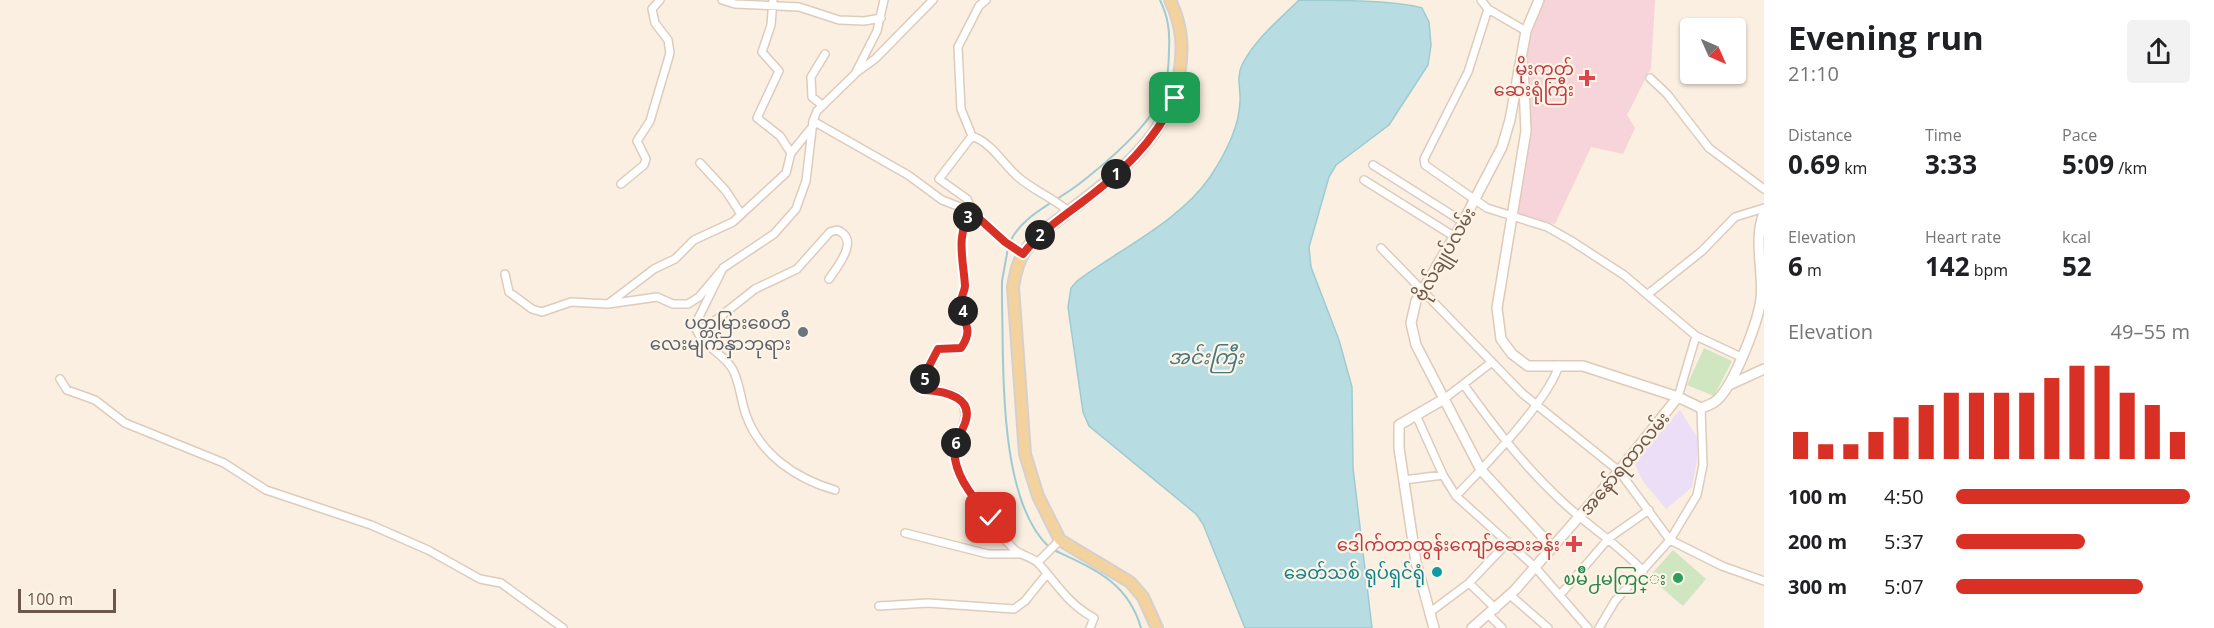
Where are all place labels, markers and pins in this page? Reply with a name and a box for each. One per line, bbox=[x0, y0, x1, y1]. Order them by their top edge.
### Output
place label: မိုးကုတ်‌ ‌ဆေးရုံကြီး bbox=[1494, 55, 1574, 105]
marker: မိုးကုတ်‌ ‌ဆေးရုံကြီး bbox=[1578, 69, 1596, 87]
pin bbox=[1149, 72, 1200, 123]
pin: 1 bbox=[1101, 159, 1131, 189]
pin: 3 bbox=[953, 202, 983, 232]
pin: 2 bbox=[1025, 220, 1055, 250]
pin: 4 bbox=[948, 296, 978, 326]
place label: ပတ္တမြား‌စေတီ‌ လေးမျက်နှာဘုရား bbox=[650, 309, 791, 359]
marker: ပတ္တမြား‌စေတီ‌ လေးမျက်နှာဘုရား bbox=[796, 325, 810, 339]
pin: 5 bbox=[910, 364, 940, 394]
pin: 6 bbox=[941, 428, 971, 458]
pin bbox=[965, 492, 1016, 543]
place label: ဒေါက်တာထွန်းကျော်ဆေးခန်း bbox=[1337, 532, 1560, 560]
marker: ဒေါက်တာထွန်းကျော်ဆေးခန်း bbox=[1565, 535, 1583, 553]
place label: ခေတ်သစ် ရုပ်‌ရှင်ရုံ bbox=[1284, 560, 1425, 588]
marker: ခေတ်သစ် ရုပ်‌ရှင်ရုံ bbox=[1430, 565, 1444, 579]
place label: ၿမိဳ႕မကြင္း bbox=[1564, 565, 1666, 594]
marker: ၿမိဳ႕မကြင္း bbox=[1671, 571, 1685, 585]

